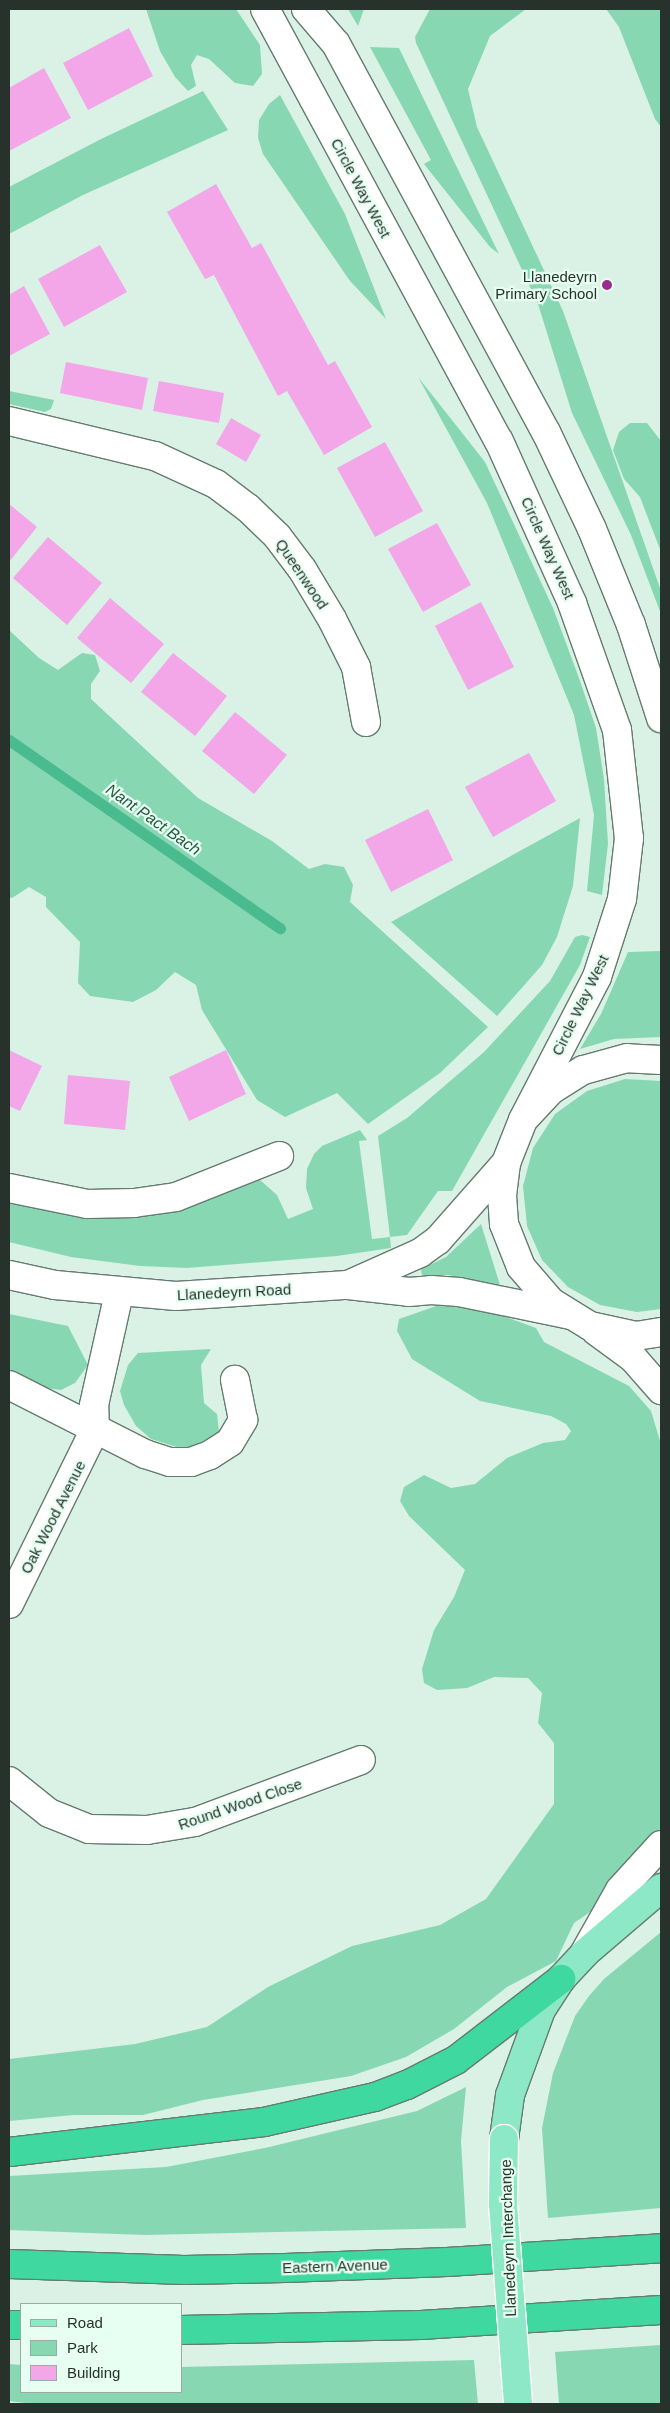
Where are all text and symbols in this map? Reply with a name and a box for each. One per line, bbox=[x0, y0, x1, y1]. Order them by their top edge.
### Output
street label: Circle Way West bbox=[327, 135, 395, 241]
place label: Llanedeyrn Primary School bbox=[495, 267, 597, 302]
marker: Llanedeyrn Primary School bbox=[601, 279, 613, 291]
street label: Circle Way West bbox=[517, 494, 579, 602]
street label: Queenwood bbox=[272, 535, 332, 613]
water label: Nant Pact Bach bbox=[102, 780, 204, 860]
street label: Circle Way West bbox=[548, 952, 612, 1058]
street label: Llanedeyrn Road bbox=[176, 1280, 292, 1304]
street label: Oak Wood Avenue bbox=[17, 1457, 89, 1577]
street label: Round Wood Close bbox=[176, 1774, 304, 1834]
street label: Llanedeyrn Interchange bbox=[496, 2159, 520, 2317]
street label: Eastern Avenue bbox=[281, 2255, 389, 2277]
legend bbox=[20, 2303, 182, 2393]
text: Road bbox=[67, 2314, 103, 2331]
text: Park bbox=[67, 2339, 98, 2356]
text: Building bbox=[67, 2364, 120, 2381]

